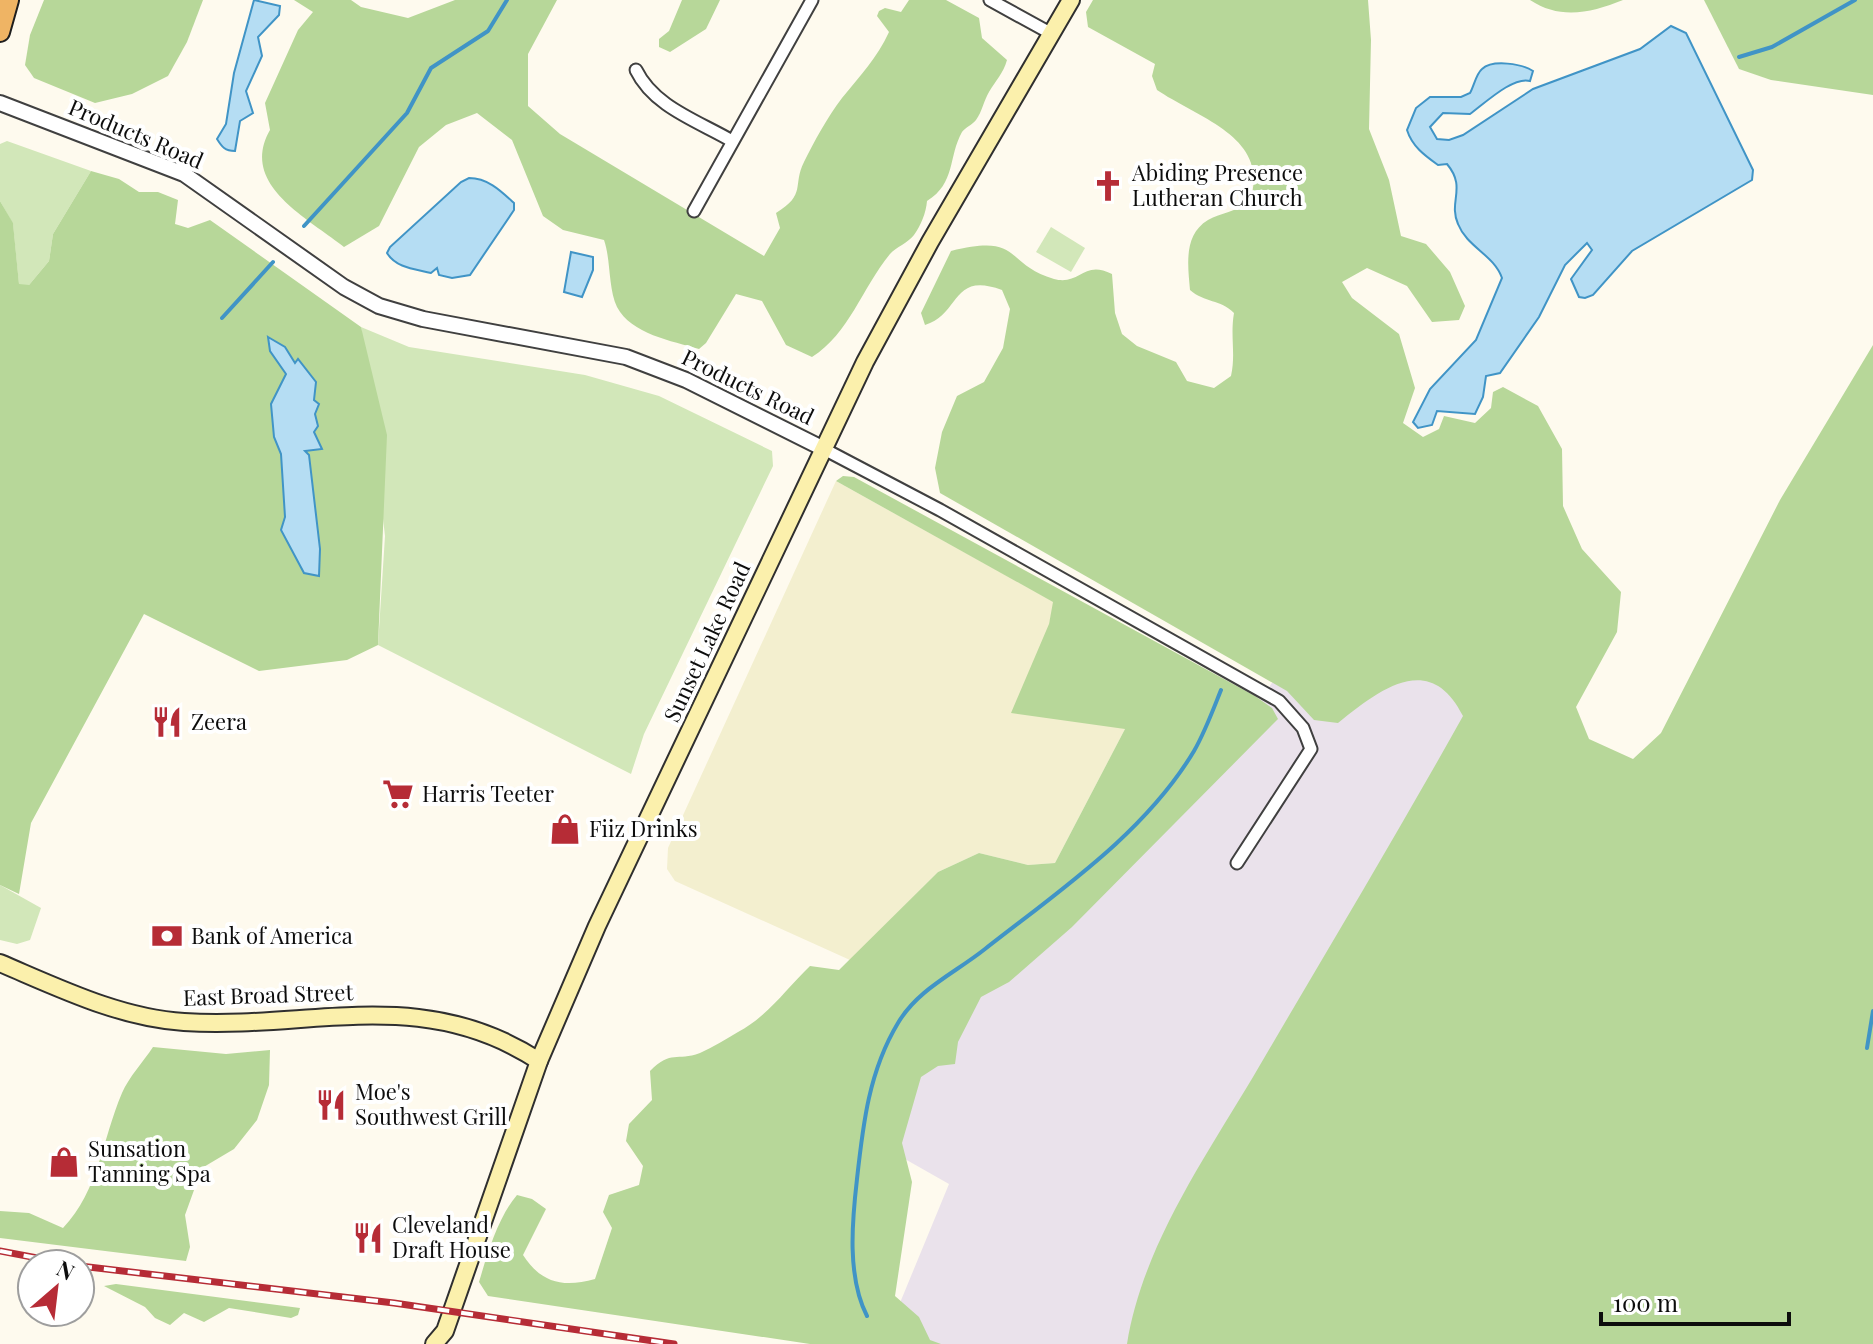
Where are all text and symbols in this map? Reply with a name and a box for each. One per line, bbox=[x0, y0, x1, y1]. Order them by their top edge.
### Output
street label: Products Road bbox=[64, 91, 209, 175]
place label: Abiding Presence Lutheran Church bbox=[1131, 157, 1303, 212]
church icon: Abiding Presence Lutheran Church bbox=[1091, 169, 1125, 203]
street label: Products Road bbox=[677, 341, 820, 431]
street label: Sunset Lake Road bbox=[656, 556, 756, 727]
restaurant icon: Zeera bbox=[150, 705, 184, 739]
place label: Zeera bbox=[191, 706, 247, 736]
supermarket icon: Harris Teeter bbox=[381, 777, 415, 811]
place label: Harris Teeter bbox=[422, 778, 554, 808]
shop icon: Fiiz Drinks bbox=[548, 812, 582, 846]
place label: Fiiz Drinks bbox=[589, 813, 698, 843]
bank icon: Bank of America bbox=[150, 919, 184, 953]
place label: Bank of America bbox=[191, 920, 353, 950]
street label: East Broad Street bbox=[182, 976, 355, 1012]
place label: Moe's Southwest Grill bbox=[355, 1076, 507, 1131]
restaurant icon: Moe's Southwest Grill bbox=[314, 1088, 348, 1122]
place label: Sunsation Tanning Spa bbox=[88, 1133, 211, 1188]
shop icon: Sunsation Tanning Spa bbox=[47, 1145, 81, 1179]
place label: Cleveland Draft House bbox=[392, 1209, 511, 1264]
restaurant icon: Cleveland Draft House bbox=[351, 1221, 385, 1255]
north arrow bbox=[16, 1248, 96, 1328]
text: N bbox=[52, 1252, 80, 1286]
scale bar bbox=[1601, 1276, 1789, 1326]
text: 100 m bbox=[1613, 1286, 1678, 1318]

